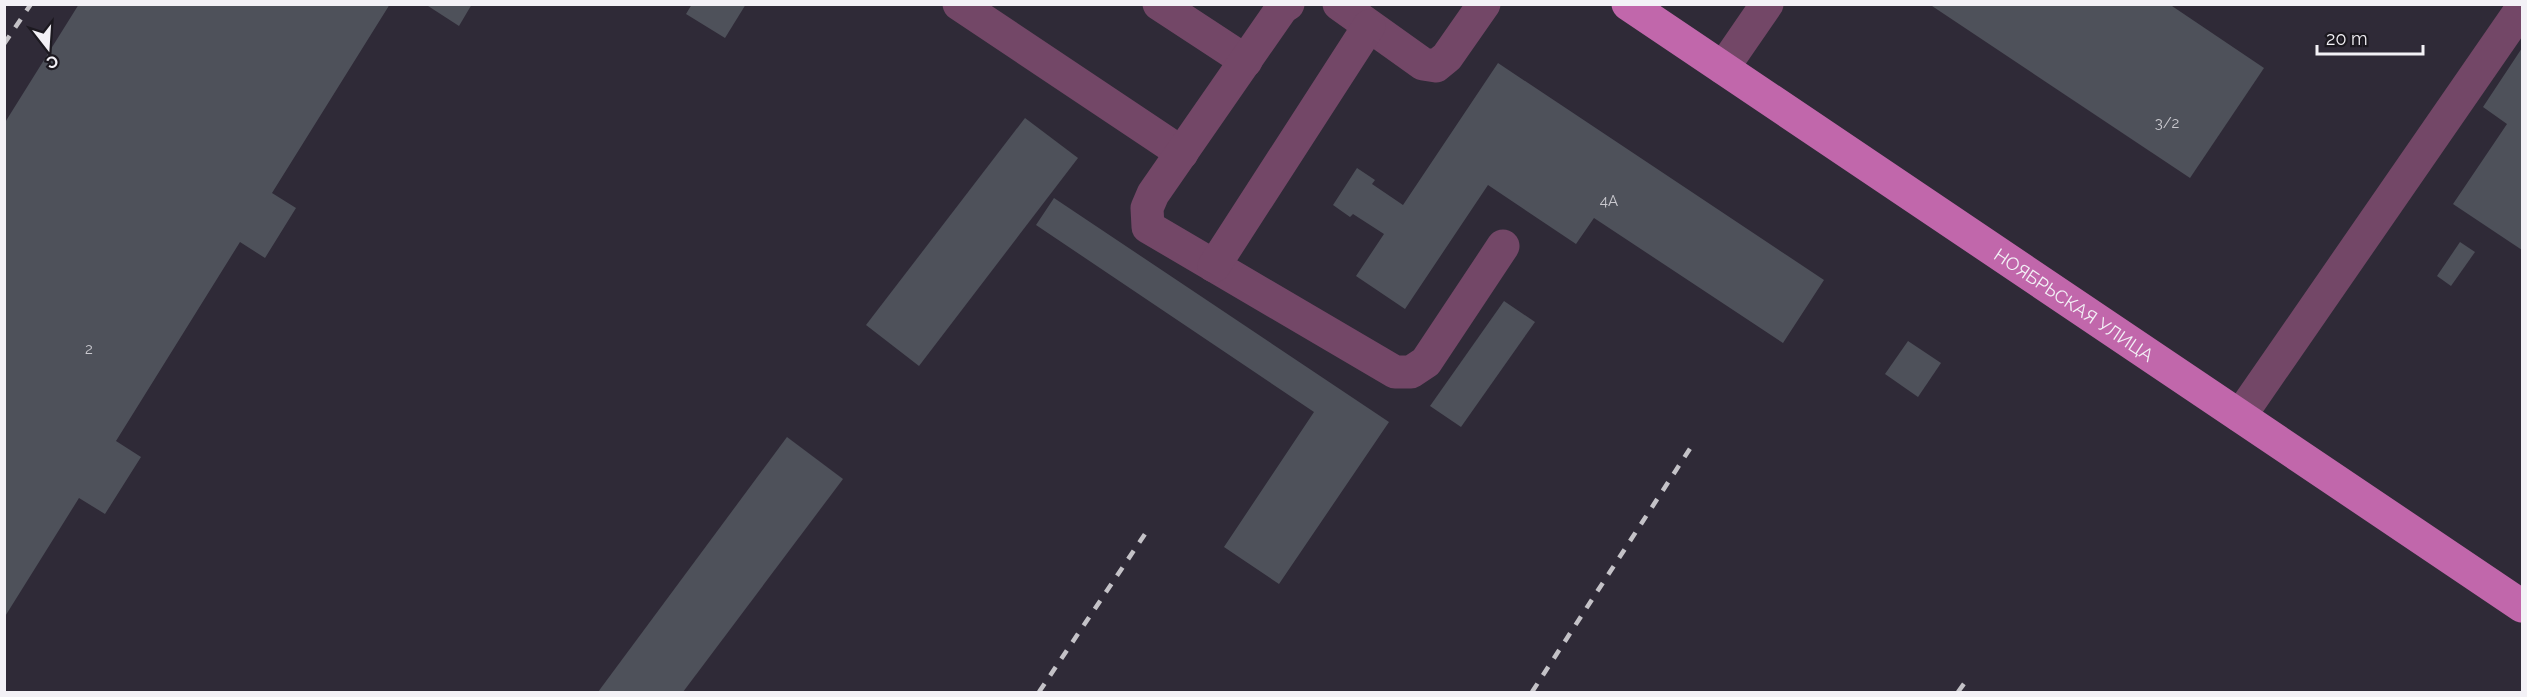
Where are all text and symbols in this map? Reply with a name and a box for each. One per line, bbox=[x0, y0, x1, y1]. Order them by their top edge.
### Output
north arrow bbox=[18, 18, 78, 78]
scale bar bbox=[2317, 18, 2424, 56]
text: 20 m bbox=[2326, 28, 2368, 49]
text: С bbox=[44, 51, 60, 73]
house number: 3/2 bbox=[2155, 114, 2179, 132]
house number: 4А bbox=[1600, 192, 1618, 210]
street label: НОЯБРЬСКАЯ УЛИЦА bbox=[1991, 243, 2158, 366]
house number: 2 bbox=[85, 340, 93, 358]

